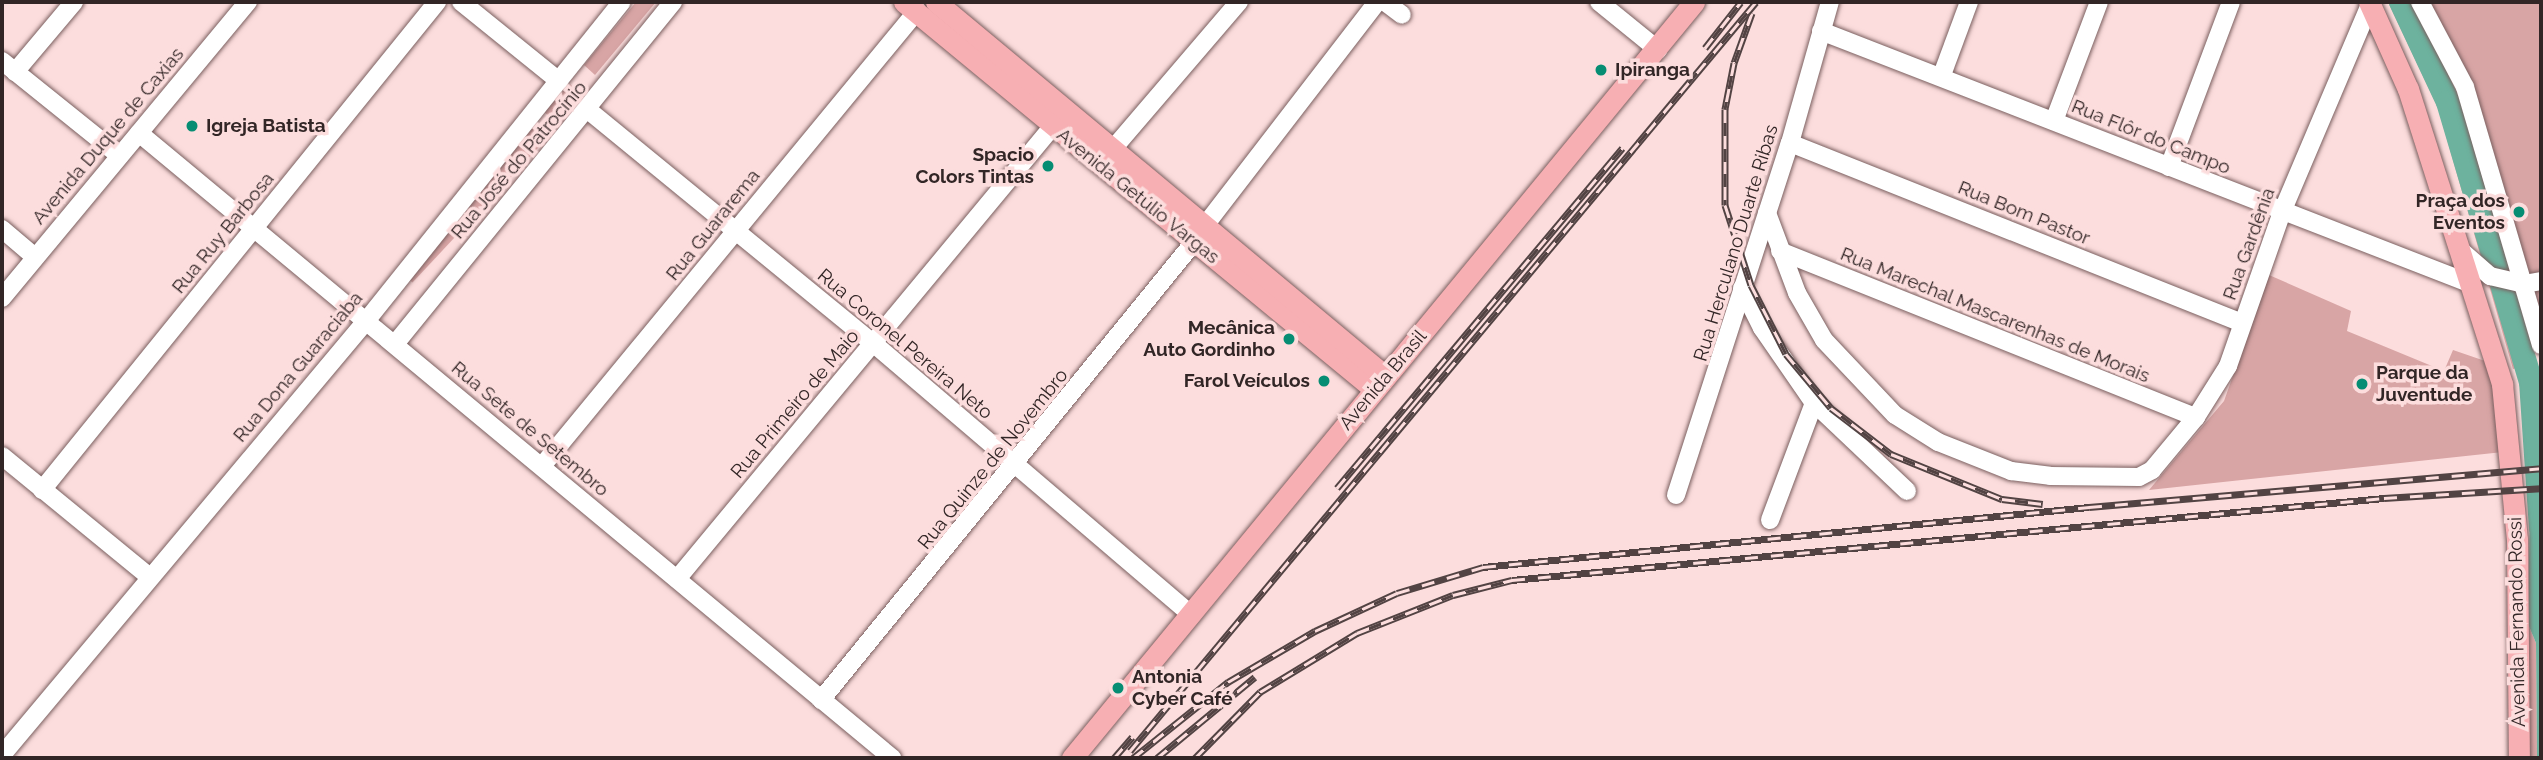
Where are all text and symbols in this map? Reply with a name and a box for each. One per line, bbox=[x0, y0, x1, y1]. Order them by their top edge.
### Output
street label: Avenida Duque de Caxias bbox=[27, 43, 189, 229]
place label: Ipiranga bbox=[1615, 59, 1690, 81]
marker: Ipiranga bbox=[1593, 62, 1609, 78]
street label: Rua José do Patrocínio bbox=[446, 76, 592, 244]
street label: Rua Flôr do Campo bbox=[2068, 95, 2234, 179]
place label: Igreja Batista bbox=[206, 115, 326, 137]
marker: Igreja Batista bbox=[184, 118, 200, 134]
street label: Rua Herculano Duarte Ribas bbox=[1689, 122, 1783, 364]
street label: Avenida Getúlio Vargas bbox=[1052, 123, 1224, 269]
place label: Spacio Colors Tintas bbox=[915, 144, 1034, 188]
marker: Spacio Colors Tintas bbox=[1040, 158, 1056, 174]
street label: Rua Guararema bbox=[661, 165, 765, 285]
street label: Rua Ruy Barbosa bbox=[167, 168, 279, 298]
street label: Rua Bom Pastor bbox=[1955, 176, 2093, 250]
street label: Rua Gardênia bbox=[2218, 185, 2280, 303]
place label: Praça dos Eventos bbox=[2416, 190, 2505, 234]
marker: Praça dos Eventos bbox=[2511, 204, 2527, 220]
street label: Rua Marechal Mascarenhas de Morais bbox=[1837, 242, 2153, 388]
street label: Rua Coronel Pereira Neto bbox=[813, 264, 997, 424]
street label: Rua Dona Guaraciaba bbox=[228, 287, 368, 447]
place label: Mecânica Auto Gordinho bbox=[1143, 317, 1275, 361]
street label: Rua Primeiro de Maio bbox=[726, 325, 864, 483]
street label: Avenida Brasil bbox=[1335, 325, 1431, 435]
marker: Mecânica Auto Gordinho bbox=[1281, 331, 1297, 347]
street label: Rua Sete de Setembro bbox=[447, 357, 613, 501]
place label: Parque da Juventude bbox=[2376, 362, 2472, 406]
street label: Rua Quinze de Novembro bbox=[913, 364, 1073, 554]
place label: Farol Veículos bbox=[1183, 370, 1310, 392]
marker: Farol Veículos bbox=[1316, 373, 1332, 389]
marker: Parque da Juventude bbox=[2354, 376, 2370, 392]
street label: Avenida Fernando Rossi bbox=[2504, 517, 2530, 727]
place label: Antonia Cyber Café bbox=[1132, 666, 1233, 710]
marker: Antonia Cyber Café bbox=[1110, 680, 1126, 696]

